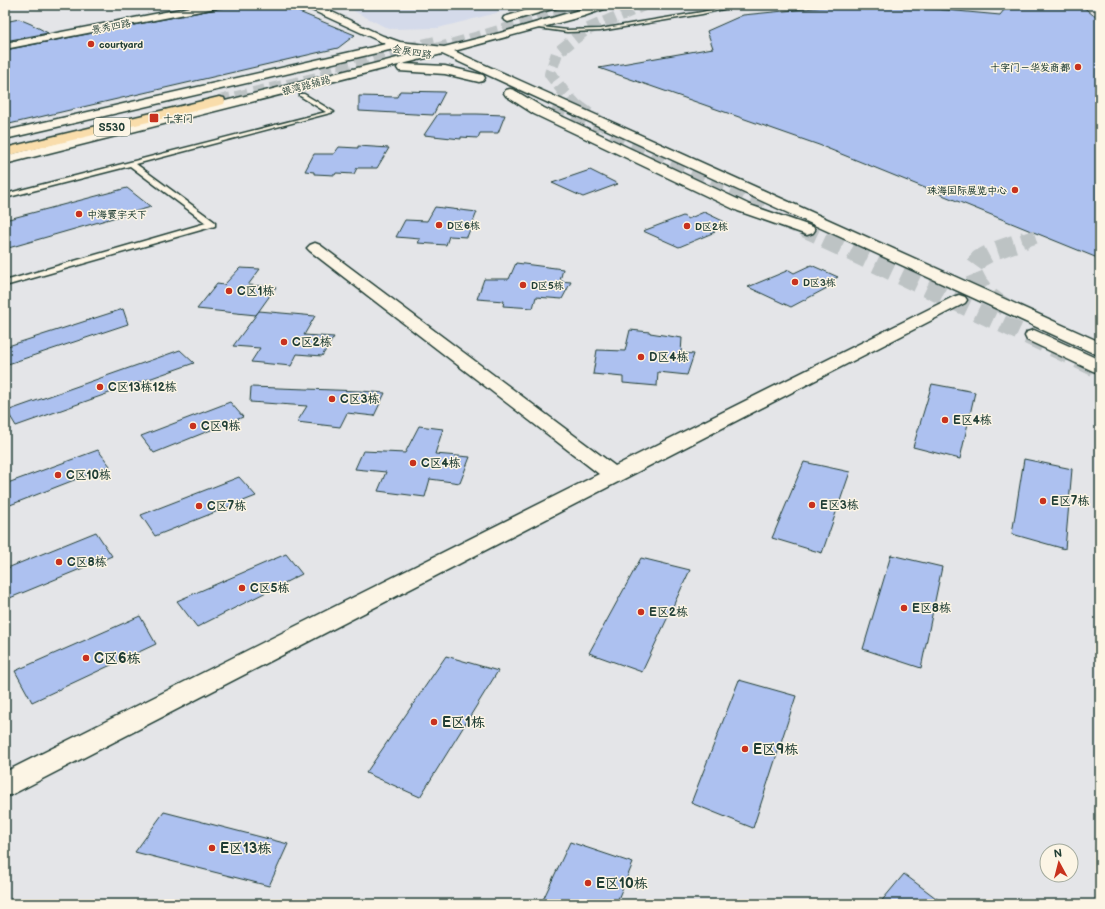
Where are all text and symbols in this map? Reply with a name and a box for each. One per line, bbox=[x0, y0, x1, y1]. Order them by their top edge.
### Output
street label: 景秀四路 bbox=[90, 17, 132, 37]
marker: courtyard bbox=[86, 39, 96, 49]
place label: courtyard bbox=[99, 39, 143, 51]
street label: 会展四路 bbox=[391, 43, 433, 61]
place label: 十字门－华发商都 bbox=[990, 62, 1070, 74]
marker: 十字门－华发商都 bbox=[1073, 62, 1083, 72]
street label: 银湾路辅路 bbox=[281, 74, 332, 98]
marker: 十字门 bbox=[148, 112, 160, 124]
place label: 十字门 bbox=[163, 113, 193, 125]
road number: S530 bbox=[94, 118, 130, 136]
place label: 珠海国际展览中心 bbox=[927, 185, 1007, 197]
marker: 珠海国际展览中心 bbox=[1010, 185, 1020, 195]
marker: 中海寰宇天下 bbox=[74, 209, 84, 219]
place label: 中海寰宇天下 bbox=[87, 209, 147, 221]
marker: D区6栋 bbox=[434, 220, 444, 230]
place label: D区6栋 bbox=[447, 220, 480, 232]
marker: D区2栋 bbox=[682, 221, 692, 231]
place label: D区2栋 bbox=[695, 221, 728, 233]
marker: D区3栋 bbox=[790, 277, 800, 287]
place label: D区3栋 bbox=[803, 277, 836, 289]
marker: D区5栋 bbox=[518, 280, 528, 290]
place label: D区5栋 bbox=[531, 280, 564, 292]
place label: C区1栋 bbox=[237, 284, 275, 299]
marker: C区1栋 bbox=[224, 286, 234, 296]
place label: C区2栋 bbox=[292, 335, 332, 350]
marker: C区2栋 bbox=[279, 337, 289, 347]
place label: D区4栋 bbox=[649, 350, 688, 365]
marker: D区4栋 bbox=[636, 352, 646, 362]
place label: C区13栋12栋 bbox=[108, 380, 177, 395]
marker: C区13栋12栋 bbox=[95, 382, 105, 392]
place label: C区3栋 bbox=[340, 392, 380, 407]
marker: C区3栋 bbox=[327, 394, 337, 404]
place label: E区4栋 bbox=[953, 413, 992, 428]
marker: E区4栋 bbox=[940, 415, 950, 425]
place label: C区9栋 bbox=[201, 419, 241, 434]
marker: C区9栋 bbox=[188, 421, 198, 431]
place label: C区4栋 bbox=[421, 456, 461, 471]
marker: C区4栋 bbox=[408, 458, 418, 468]
place label: C区10栋 bbox=[66, 468, 111, 483]
marker: C区10栋 bbox=[53, 470, 63, 480]
place label: E区7栋 bbox=[1051, 494, 1089, 509]
marker: E区7栋 bbox=[1038, 496, 1048, 506]
place label: E区3栋 bbox=[820, 498, 859, 513]
place label: C区7栋 bbox=[207, 499, 246, 514]
marker: E区3栋 bbox=[807, 500, 817, 510]
marker: C区7栋 bbox=[194, 501, 204, 511]
place label: C区8栋 bbox=[67, 555, 107, 570]
marker: C区8栋 bbox=[54, 557, 64, 567]
place label: C区5栋 bbox=[250, 581, 289, 596]
marker: C区5栋 bbox=[237, 583, 247, 593]
place label: E区8栋 bbox=[912, 601, 951, 616]
marker: E区8栋 bbox=[899, 603, 909, 613]
place label: E区2栋 bbox=[649, 605, 688, 620]
marker: E区2栋 bbox=[636, 607, 646, 617]
place label: C区6栋 bbox=[94, 650, 140, 667]
marker: C区6栋 bbox=[81, 653, 91, 663]
place label: E区1栋 bbox=[442, 714, 485, 731]
marker: E区1栋 bbox=[429, 717, 439, 727]
place label: E区9栋 bbox=[753, 741, 798, 758]
marker: E区9栋 bbox=[740, 744, 750, 754]
place label: E区13栋 bbox=[220, 840, 271, 857]
marker: E区13栋 bbox=[207, 843, 217, 853]
north arrow bbox=[1039, 843, 1079, 883]
text: N bbox=[1053, 847, 1063, 861]
place label: E区10栋 bbox=[596, 875, 648, 892]
marker: E区10栋 bbox=[583, 878, 593, 888]

